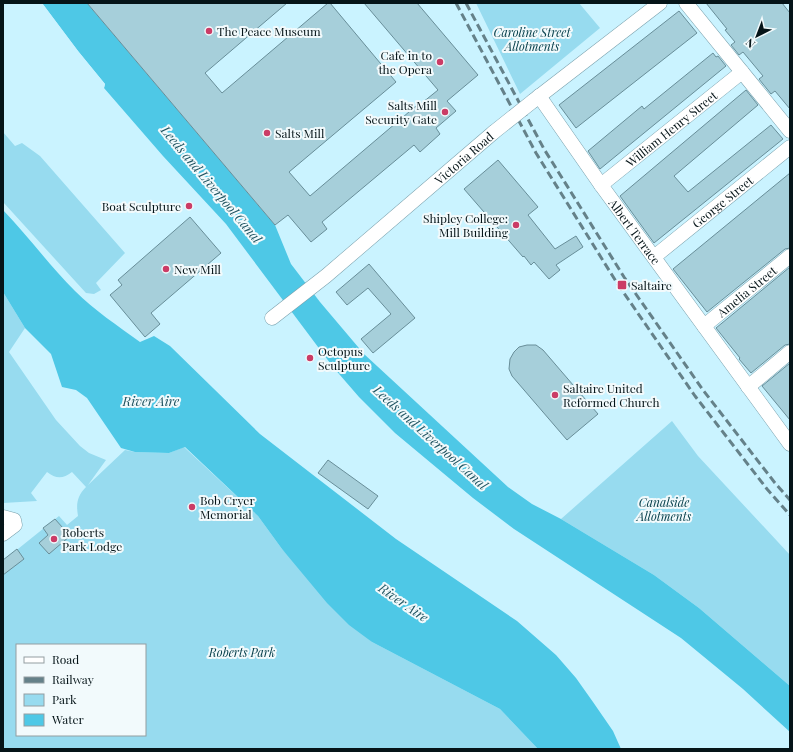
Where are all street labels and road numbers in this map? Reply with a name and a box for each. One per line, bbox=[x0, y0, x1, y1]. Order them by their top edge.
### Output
street label: William Henry Street bbox=[622, 87, 721, 171]
street label: Victoria Road bbox=[430, 128, 497, 188]
street label: George Street bbox=[689, 172, 757, 231]
street label: Albert Terrace bbox=[605, 195, 664, 268]
street label: Amelia Street bbox=[713, 262, 780, 321]

